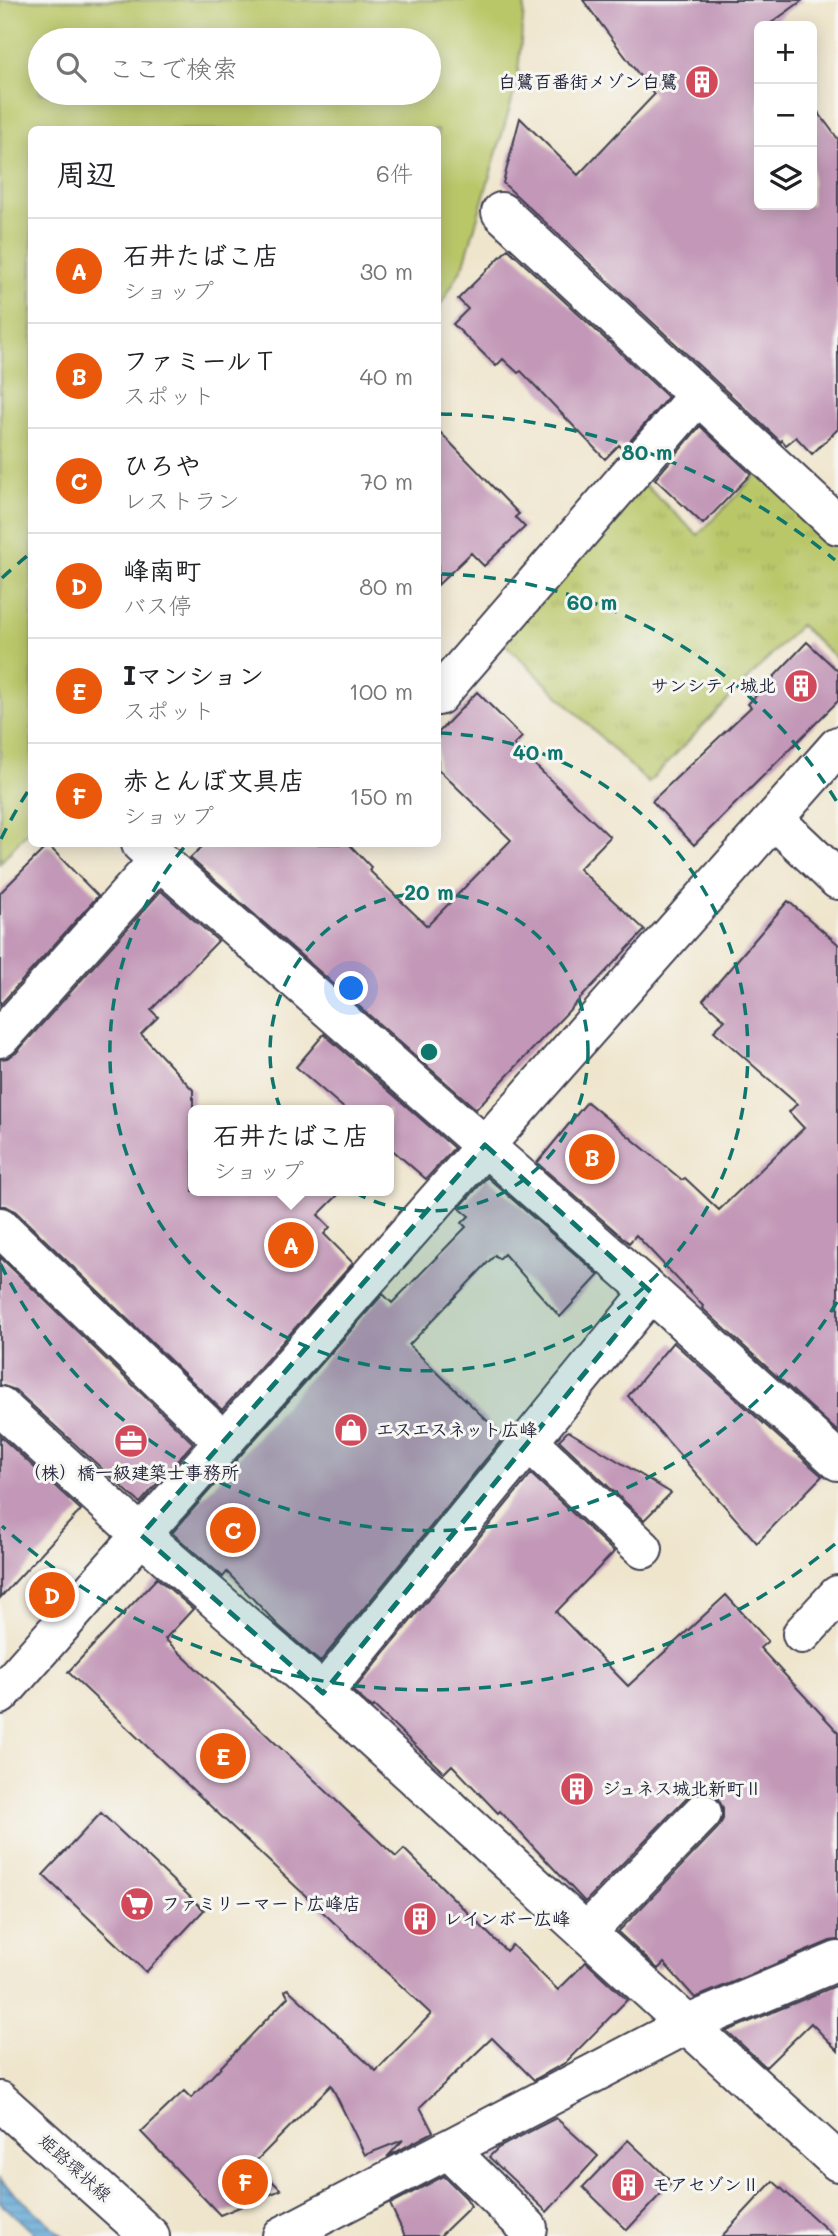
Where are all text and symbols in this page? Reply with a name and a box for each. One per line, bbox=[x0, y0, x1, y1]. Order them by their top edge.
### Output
map controls bbox=[754, 21, 817, 210]
button: + bbox=[754, 21, 817, 84]
search box bbox=[28, 28, 441, 105]
icon: search bbox=[52, 48, 90, 86]
text: ここで検索 bbox=[108, 51, 238, 85]
building icon: 白鷺百番街メゾン白鷺 bbox=[683, 63, 721, 101]
place label: 白鷺百番街メゾン白鷺 bbox=[498, 69, 678, 93]
button: − bbox=[754, 84, 817, 147]
button: layers bbox=[754, 147, 817, 210]
text: 周辺 bbox=[56, 153, 116, 193]
text: 6件 bbox=[376, 158, 413, 188]
text: 石井たばこ店 bbox=[123, 238, 279, 272]
text: A bbox=[71, 256, 87, 286]
text: 30 m bbox=[360, 256, 413, 286]
text: ショップ bbox=[123, 275, 214, 305]
text: ファミールＴ bbox=[123, 343, 278, 377]
text: B bbox=[71, 361, 87, 391]
text: 40 m bbox=[360, 361, 413, 391]
text: スポット bbox=[123, 380, 215, 410]
text: 80 m bbox=[622, 438, 672, 465]
text: ひろや bbox=[123, 448, 201, 482]
text: C bbox=[70, 466, 88, 496]
text: 70 m bbox=[360, 466, 413, 496]
text: レストラン bbox=[123, 485, 240, 515]
text: 峰南町 bbox=[123, 553, 201, 587]
text: D bbox=[71, 571, 87, 601]
text: 80 m bbox=[359, 571, 413, 601]
text: 60 m bbox=[567, 588, 617, 615]
text: バス停 bbox=[123, 590, 192, 620]
text: Iマンション bbox=[123, 658, 264, 692]
building icon: サンシティ城北 bbox=[782, 667, 820, 705]
place label: サンシティ城北 bbox=[651, 673, 776, 697]
text: E bbox=[72, 676, 86, 706]
text: 100 m bbox=[349, 676, 413, 706]
text: スポット bbox=[123, 695, 215, 725]
text: 40 m bbox=[512, 738, 564, 765]
text: 赤とんぼ文具店 bbox=[123, 763, 305, 797]
text: F bbox=[72, 781, 86, 811]
text: 150 m bbox=[349, 781, 413, 811]
text: ショップ bbox=[123, 800, 214, 830]
text: 20 m bbox=[404, 878, 454, 905]
your location bbox=[334, 971, 368, 1005]
centre of rings bbox=[417, 1040, 441, 1064]
popup bbox=[188, 1105, 394, 1196]
text: 石井たばこ店 bbox=[213, 1118, 369, 1152]
pin: B bbox=[569, 1131, 615, 1183]
text: ショップ bbox=[213, 1155, 304, 1185]
pin: A bbox=[268, 1219, 314, 1271]
shop icon: エスエスネット広峰 bbox=[332, 1411, 370, 1449]
place label: エスエスネット広峰 bbox=[376, 1417, 537, 1441]
office icon: （株）橋一級建築士事務所 bbox=[112, 1422, 150, 1460]
place label: （株）橋一級建築士事務所 bbox=[23, 1460, 239, 1484]
pin: C bbox=[210, 1504, 256, 1556]
pin: D bbox=[29, 1569, 75, 1621]
pin: E bbox=[200, 1730, 246, 1782]
building icon: ジュネス城北新町Ⅱ bbox=[558, 1770, 596, 1808]
place label: ジュネス城北新町Ⅱ bbox=[602, 1776, 762, 1800]
supermarket icon: ファミリーマート広峰店 bbox=[118, 1885, 156, 1923]
place label: ファミリーマート広峰店 bbox=[162, 1891, 361, 1915]
building icon: レインボー広峰 bbox=[401, 1900, 439, 1938]
place label: レインボー広峰 bbox=[444, 1906, 570, 1930]
street label: 姫路環状線 bbox=[34, 2128, 117, 2206]
pin: F bbox=[222, 2156, 268, 2208]
building icon: モアセゾンⅡ bbox=[609, 2166, 647, 2204]
place label: モアセゾンⅡ bbox=[652, 2172, 760, 2196]

